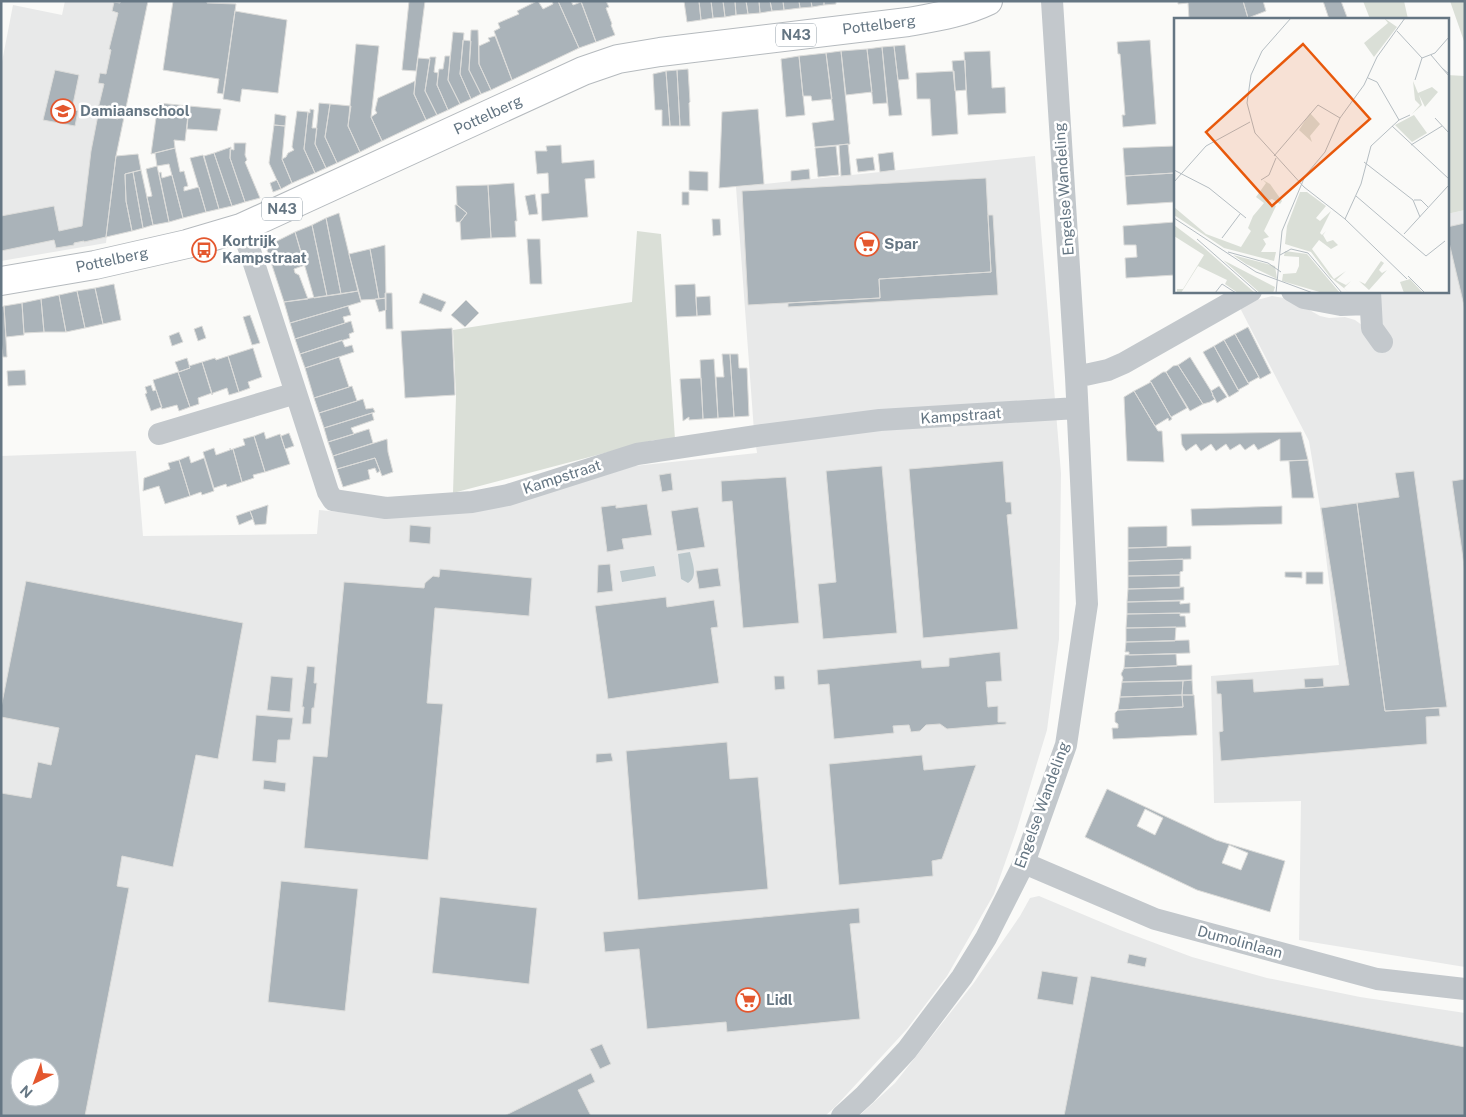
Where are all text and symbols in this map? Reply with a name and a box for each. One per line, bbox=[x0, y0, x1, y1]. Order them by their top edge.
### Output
street label: Pottelberg bbox=[841, 12, 917, 37]
inset map bbox=[1174, 18, 1448, 292]
road number: N43 bbox=[776, 24, 816, 46]
street label: Pottelberg bbox=[451, 91, 525, 138]
school or university icon: Damiaanschool bbox=[50, 98, 76, 124]
place label: Damiaanschool bbox=[80, 102, 190, 119]
street label: Engelse Wandeling bbox=[1050, 122, 1077, 256]
road number: N43 bbox=[262, 198, 302, 220]
supermarket icon: Spar bbox=[854, 231, 880, 257]
place label: Kortrijk Kampstraat bbox=[222, 232, 307, 266]
place label: Spar bbox=[884, 235, 918, 252]
bus stop icon: Kortrijk Kampstraat bbox=[191, 237, 217, 263]
street label: Pottelberg bbox=[74, 244, 150, 275]
street label: Kampstraat bbox=[920, 404, 1002, 427]
street label: Kampstraat bbox=[521, 456, 603, 497]
street label: Engelse Wandeling bbox=[1011, 739, 1072, 870]
street label: Dumolinlaan bbox=[1196, 922, 1284, 961]
supermarket icon: Lidl bbox=[735, 987, 761, 1013]
place label: Lidl bbox=[766, 991, 793, 1008]
north arrow bbox=[10, 1057, 60, 1107]
text: N bbox=[17, 1082, 36, 1101]

